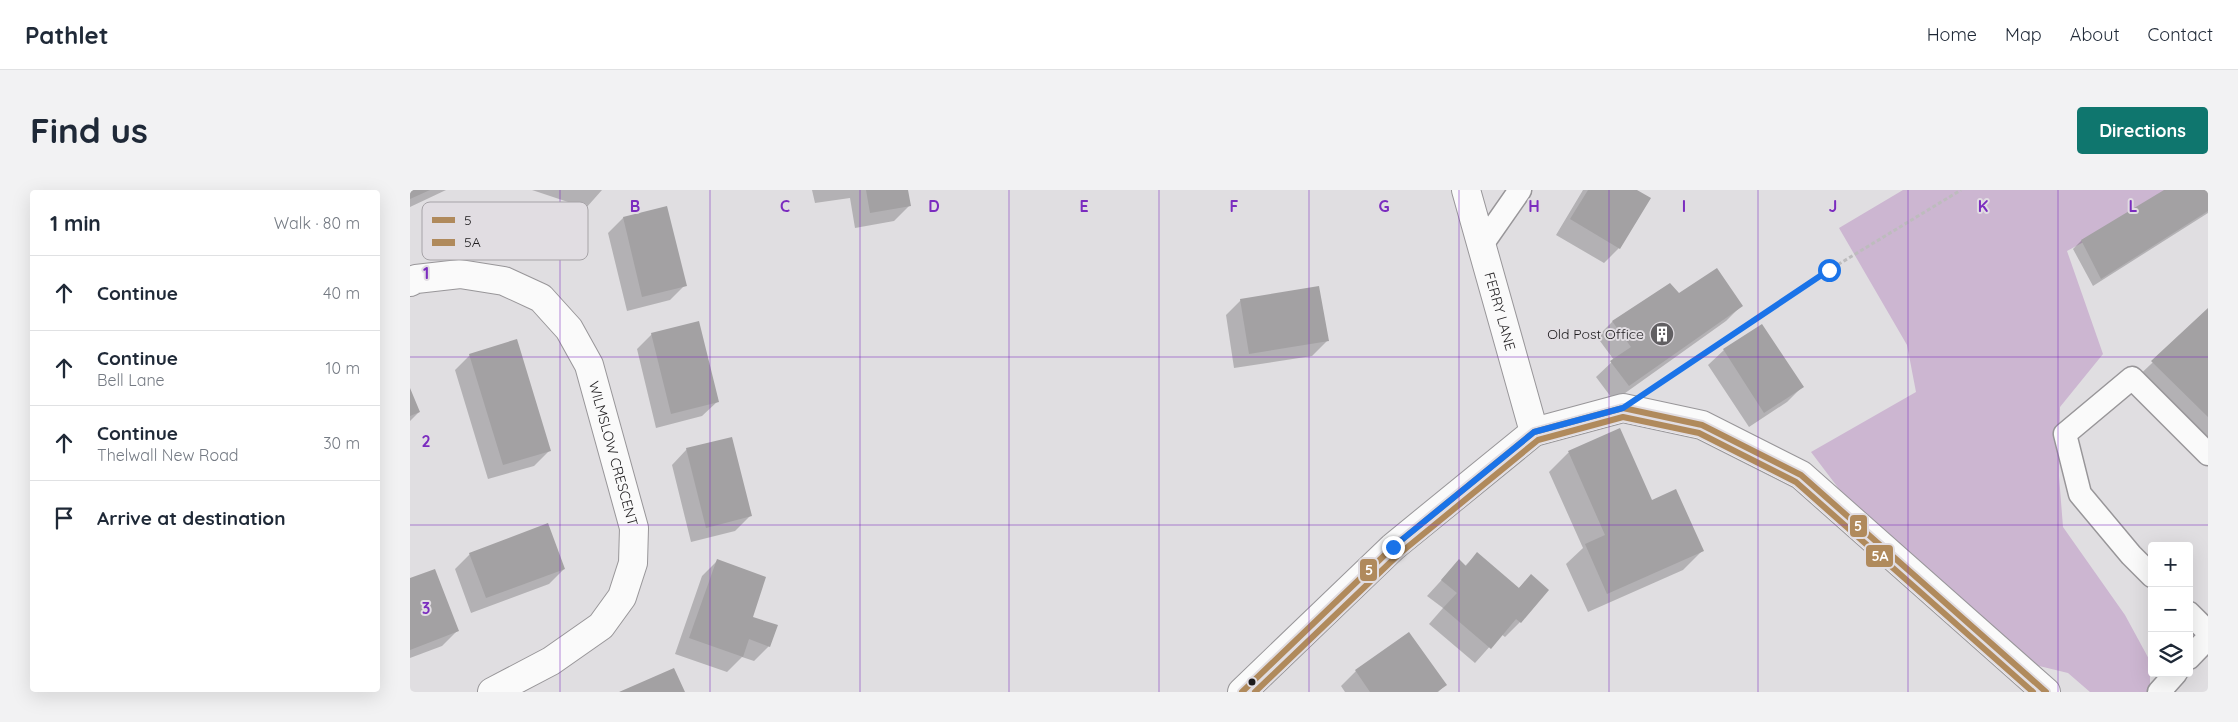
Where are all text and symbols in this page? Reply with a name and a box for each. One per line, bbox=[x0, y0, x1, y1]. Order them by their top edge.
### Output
text: Pathlet bbox=[25, 20, 109, 50]
text: Home bbox=[1927, 23, 1977, 46]
text: Map bbox=[2005, 23, 2042, 46]
text: About bbox=[2070, 23, 2120, 46]
text: Contact bbox=[2148, 23, 2213, 46]
button: Directions bbox=[2077, 107, 2208, 154]
text: Find us bbox=[30, 108, 148, 152]
text: B bbox=[630, 196, 640, 216]
text: C bbox=[780, 196, 790, 216]
text: D bbox=[928, 196, 940, 216]
text: E bbox=[1079, 196, 1089, 216]
text: F bbox=[1230, 196, 1239, 216]
text: G bbox=[1378, 196, 1390, 216]
text: H bbox=[1528, 196, 1540, 216]
text: I bbox=[1682, 196, 1686, 216]
text: J bbox=[1829, 196, 1837, 216]
text: K bbox=[1978, 196, 1988, 216]
text: L bbox=[2129, 196, 2138, 216]
legend bbox=[422, 202, 588, 260]
text: 1 min bbox=[50, 210, 101, 236]
text: 5 bbox=[464, 211, 472, 229]
text: Walk · 80 m bbox=[274, 213, 360, 233]
text: 5A bbox=[464, 233, 481, 251]
route start bbox=[1818, 259, 1841, 282]
text: 1 bbox=[423, 263, 429, 283]
street label: FERRY LANE bbox=[1481, 270, 1520, 353]
icon: ahead bbox=[50, 279, 78, 307]
text: Continue bbox=[97, 281, 178, 305]
text: 40 m bbox=[323, 283, 360, 303]
building icon: Old Post Office bbox=[1649, 321, 1675, 347]
place label: Old Post Office bbox=[1547, 325, 1644, 343]
text: Continue bbox=[97, 346, 178, 370]
icon: ahead bbox=[50, 354, 78, 382]
text: 10 m bbox=[326, 358, 360, 378]
text: Bell Lane bbox=[97, 370, 165, 390]
street label: WILMSLOW CRESCENT bbox=[585, 379, 642, 528]
text: Continue bbox=[97, 421, 178, 445]
icon: ahead bbox=[50, 429, 78, 457]
text: 2 bbox=[421, 431, 431, 451]
text: 30 m bbox=[323, 433, 360, 453]
text: Thelwall New Road bbox=[97, 445, 239, 465]
icon: arrive bbox=[50, 504, 78, 532]
text: Arrive at destination bbox=[97, 506, 286, 530]
line badge: 5 bbox=[1849, 514, 1868, 538]
text: 5 bbox=[1854, 517, 1862, 535]
route end bbox=[1382, 536, 1405, 559]
map controls bbox=[2148, 542, 2193, 677]
button: + bbox=[2148, 542, 2193, 587]
line badge: 5A bbox=[1865, 544, 1894, 568]
text: 5A bbox=[1871, 547, 1889, 565]
line badge: 5 bbox=[1359, 558, 1378, 582]
text: 5 bbox=[1365, 561, 1373, 579]
button: − bbox=[2148, 587, 2193, 632]
text: 3 bbox=[422, 598, 430, 618]
button: layers bbox=[2148, 632, 2193, 677]
unlabelled marker bbox=[1247, 677, 1257, 687]

